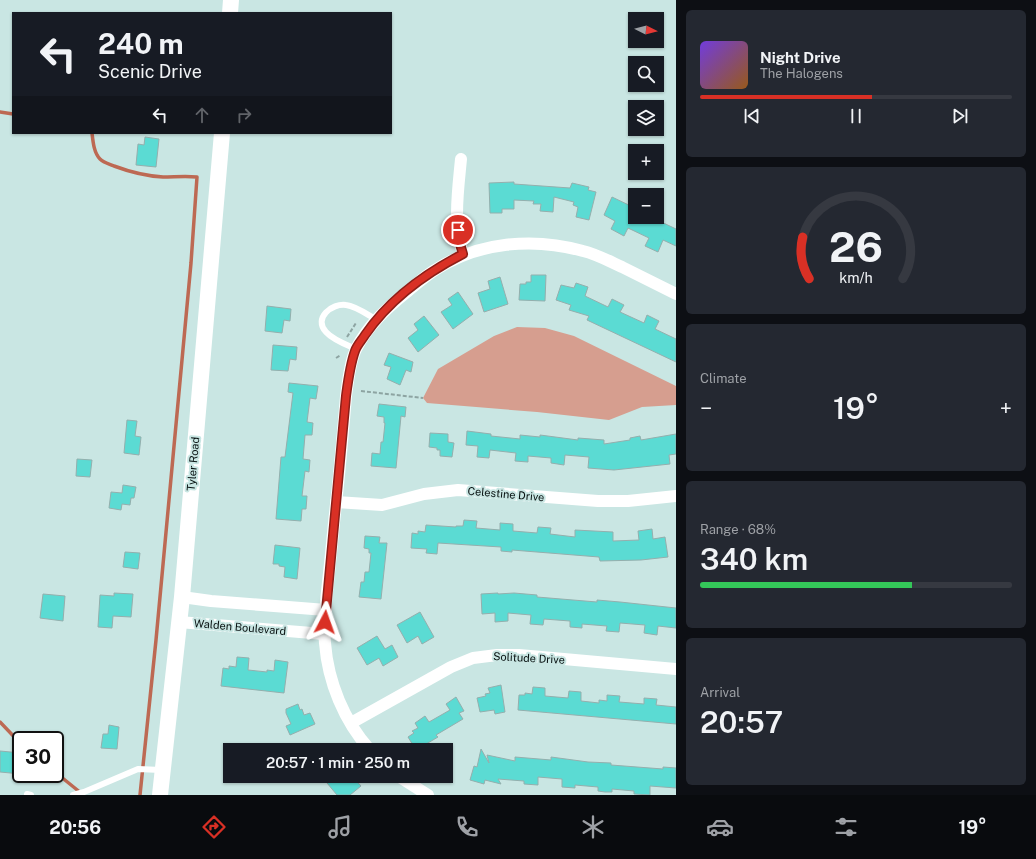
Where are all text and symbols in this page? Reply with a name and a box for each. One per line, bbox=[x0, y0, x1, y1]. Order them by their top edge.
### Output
north arrow bbox=[628, 12, 664, 48]
map controls bbox=[628, 12, 664, 224]
text: 240 m bbox=[98, 27, 184, 60]
icon: left bbox=[32, 28, 84, 80]
text: Night Drive bbox=[760, 49, 841, 66]
button: search bbox=[628, 56, 664, 92]
text: Scenic Drive bbox=[98, 61, 202, 82]
text: The Halogens bbox=[760, 66, 843, 81]
button: layers bbox=[628, 100, 664, 136]
icon: left bbox=[149, 104, 171, 126]
icon: ahead bbox=[191, 104, 213, 126]
icon: right bbox=[233, 104, 255, 126]
icon: previous bbox=[741, 105, 763, 127]
icon: pause bbox=[845, 105, 867, 127]
icon: next bbox=[949, 105, 971, 127]
button: + bbox=[628, 144, 664, 180]
button: − bbox=[628, 188, 664, 224]
pin bbox=[441, 213, 475, 247]
icon: arrive bbox=[447, 219, 469, 241]
text: 26 bbox=[829, 221, 883, 270]
text: km/h bbox=[839, 268, 873, 285]
text: Climate bbox=[700, 371, 747, 386]
text: 19° bbox=[833, 390, 879, 426]
text: − bbox=[700, 395, 712, 421]
text: + bbox=[1000, 395, 1012, 421]
street label: Tyler Road bbox=[185, 436, 201, 492]
street label: Celestine Drive bbox=[467, 485, 545, 503]
text: Range · 68% bbox=[700, 522, 776, 537]
text: 340 km bbox=[700, 541, 808, 577]
position arrow bbox=[304, 601, 346, 643]
street label: Walden Boulevard bbox=[193, 617, 287, 637]
street label: Solitude Drive bbox=[493, 650, 565, 666]
text: Arrival bbox=[700, 685, 740, 700]
text: 20:57 bbox=[700, 704, 783, 740]
speed limit sign: 30 bbox=[12, 731, 64, 783]
text: 20:57 · 1 min · 250 m bbox=[266, 754, 410, 771]
icon: directions bbox=[200, 813, 228, 841]
icon: music bbox=[326, 813, 354, 841]
icon: phone bbox=[453, 813, 481, 841]
icon: climate bbox=[579, 813, 607, 841]
icon: car bbox=[706, 813, 734, 841]
icon: filters bbox=[832, 813, 860, 841]
text: 20:56 bbox=[49, 817, 101, 838]
text: 19° bbox=[959, 817, 987, 838]

